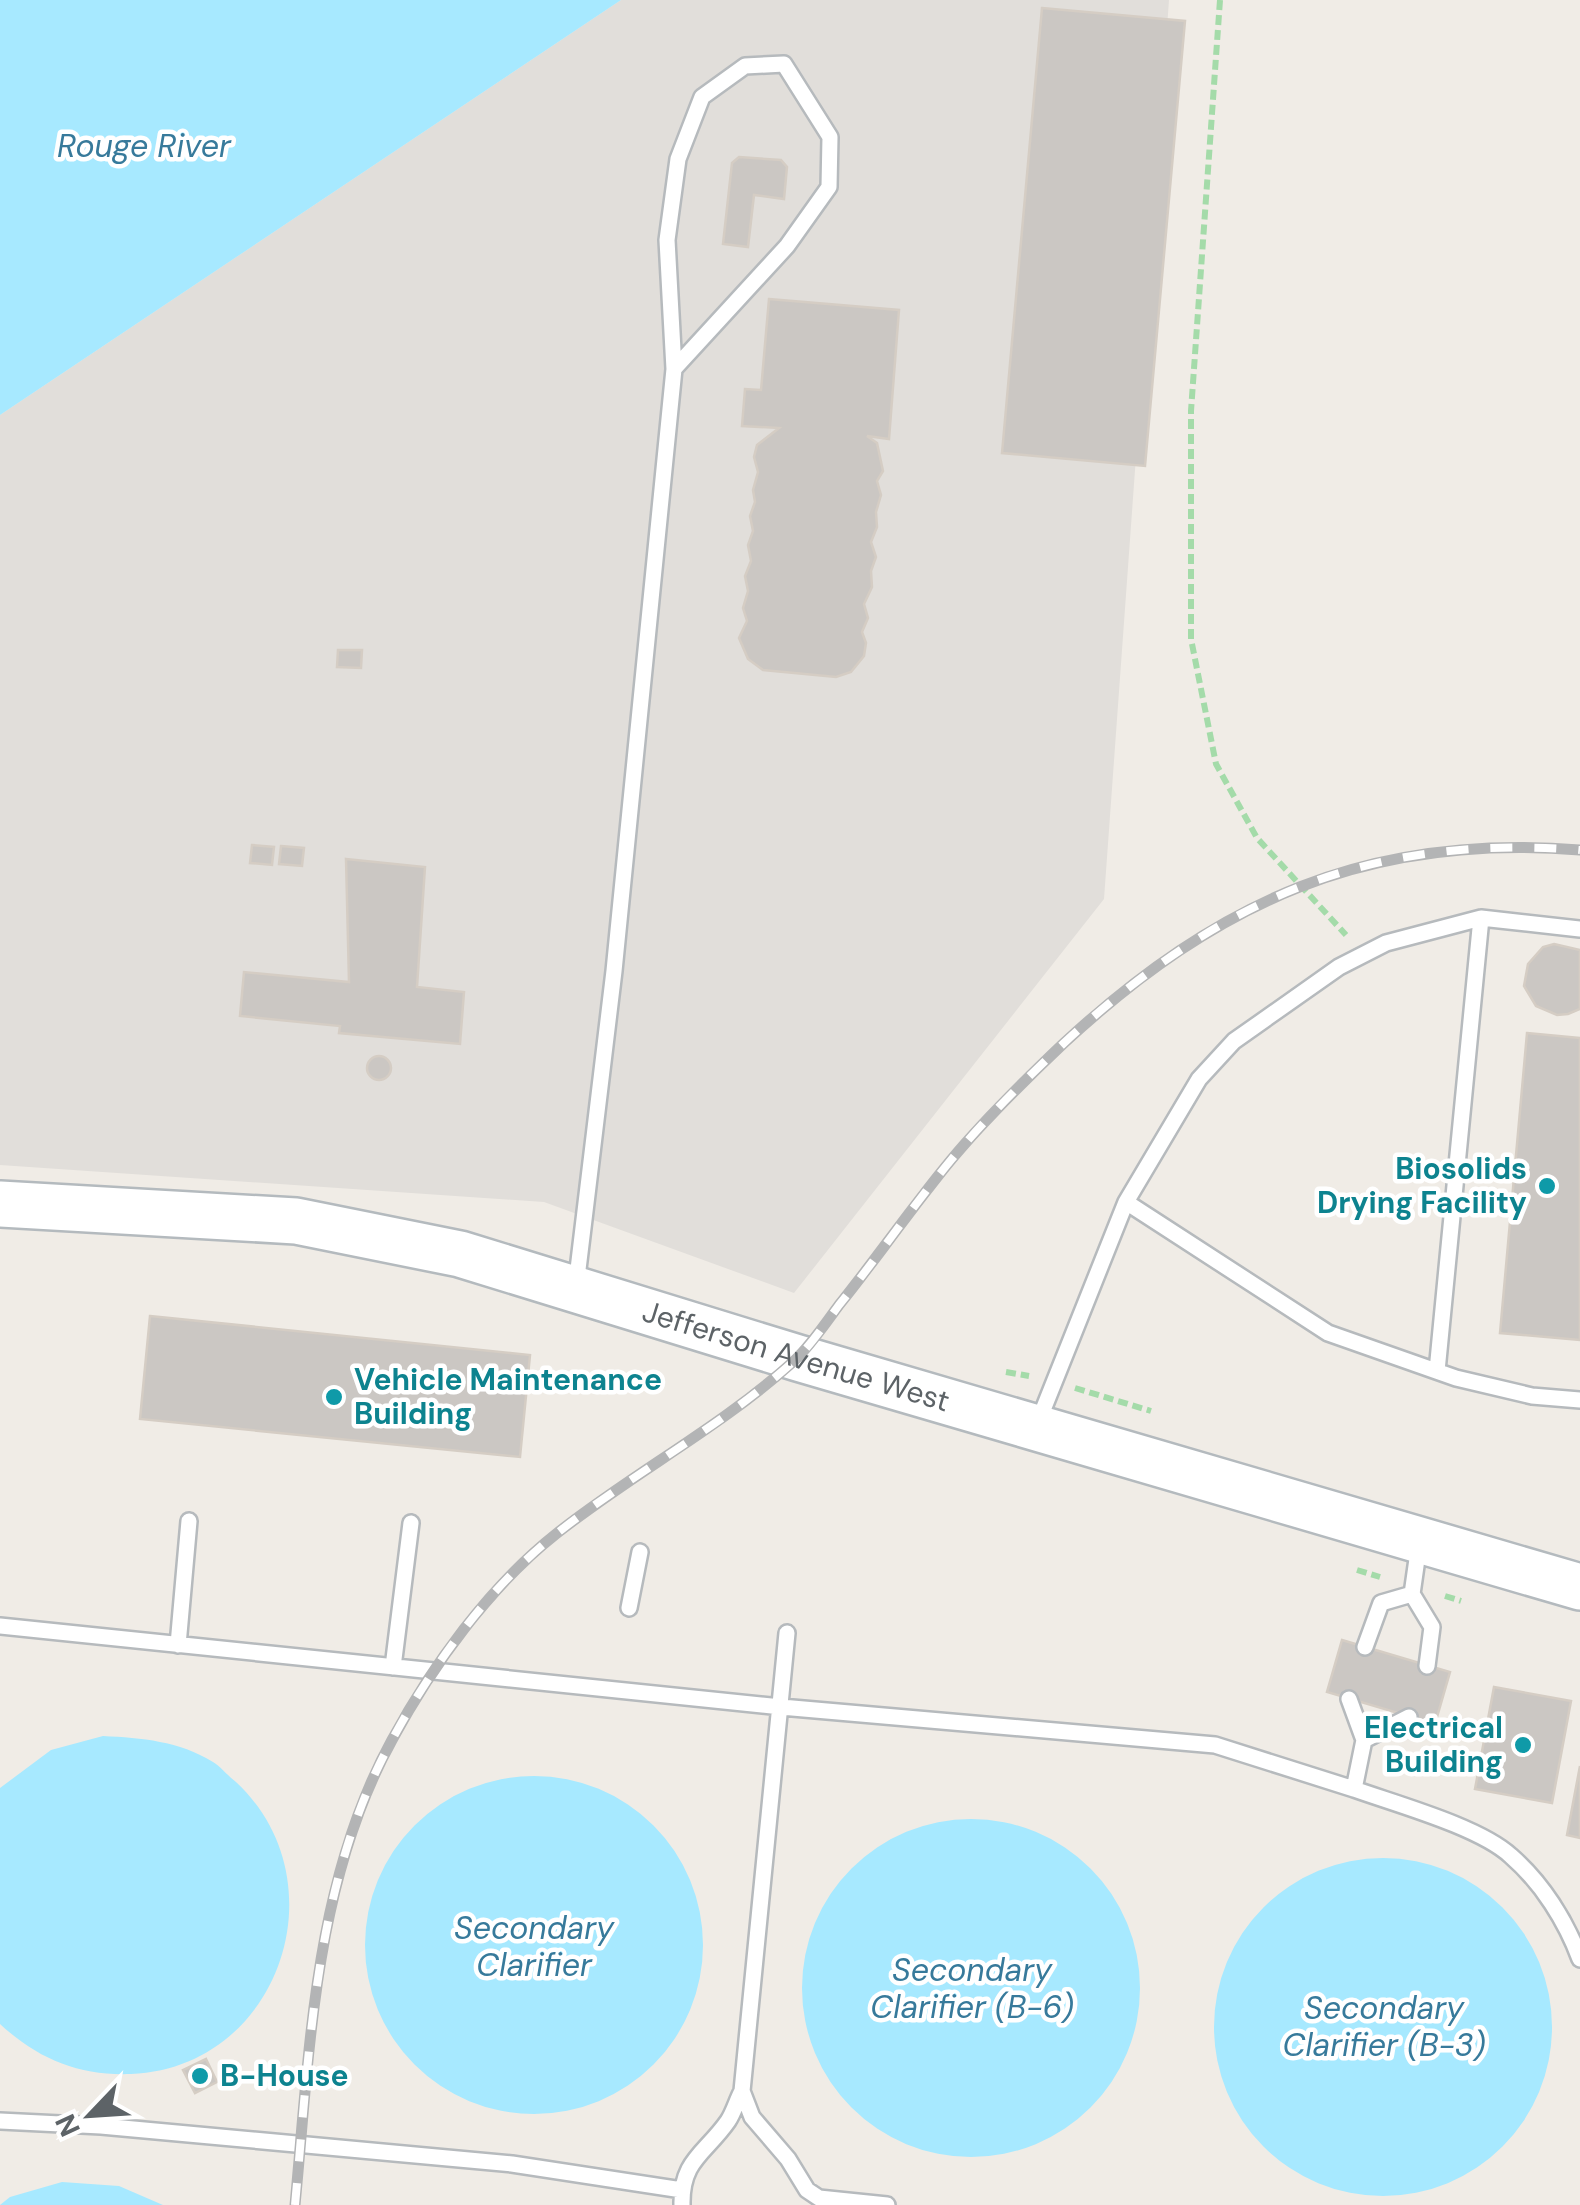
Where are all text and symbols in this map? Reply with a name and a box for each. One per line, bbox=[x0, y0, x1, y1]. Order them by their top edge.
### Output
water label: Rouge River bbox=[57, 125, 232, 167]
place label: Biosolids Drying Facility bbox=[1317, 1149, 1527, 1222]
marker: Biosolids Drying Facility bbox=[1536, 1175, 1558, 1197]
street label: Jefferson Avenue West bbox=[638, 1291, 954, 1420]
place label: Vehicle Maintenance Building bbox=[354, 1360, 662, 1433]
marker: Vehicle Maintenance Building bbox=[323, 1386, 345, 1408]
place label: Electrical Building bbox=[1364, 1708, 1503, 1781]
marker: Electrical Building bbox=[1512, 1734, 1534, 1756]
water label: Secondary Clarifier bbox=[454, 1907, 615, 1986]
water label: Secondary Clarifier (B-6) bbox=[870, 1949, 1074, 2028]
water label: Secondary Clarifier (B-3) bbox=[1282, 1987, 1486, 2066]
place label: B-House bbox=[220, 2056, 349, 2095]
north arrow bbox=[40, 2065, 140, 2165]
marker: B-House bbox=[189, 2065, 211, 2087]
text: N bbox=[47, 2108, 89, 2142]

